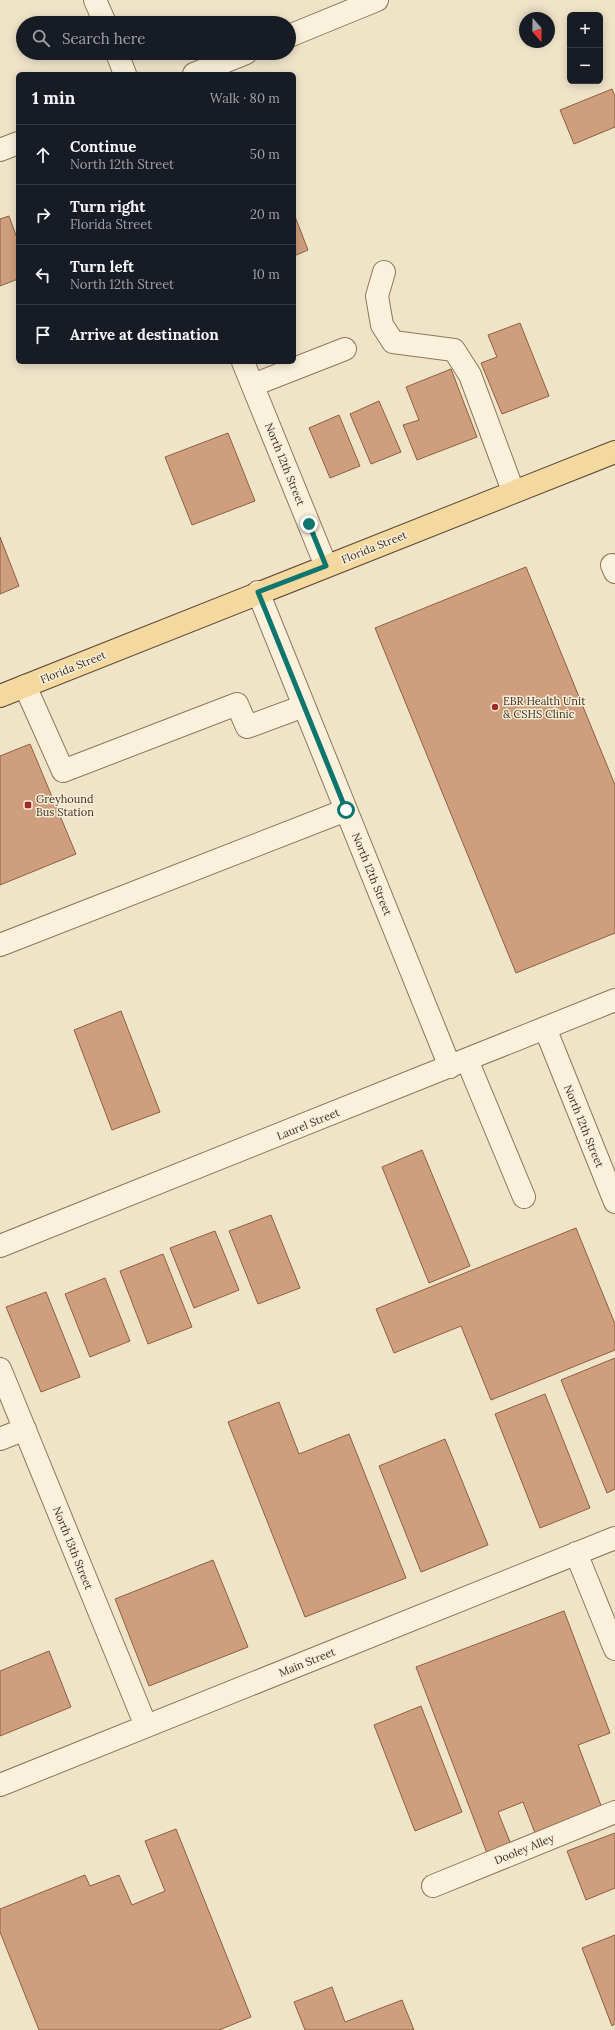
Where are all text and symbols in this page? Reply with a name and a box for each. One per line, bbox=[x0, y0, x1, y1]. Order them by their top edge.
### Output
north arrow bbox=[519, 12, 555, 48]
map controls bbox=[567, 12, 603, 84]
button: + bbox=[567, 12, 603, 48]
search box bbox=[16, 16, 296, 60]
icon: search bbox=[30, 27, 52, 49]
text: Search here bbox=[62, 29, 145, 48]
button: − bbox=[567, 48, 603, 84]
text: 1 min bbox=[32, 87, 75, 109]
text: Walk · 80 m bbox=[210, 90, 280, 107]
text: Continue bbox=[70, 137, 136, 156]
icon: ahead bbox=[32, 144, 54, 166]
text: 50 m bbox=[250, 146, 280, 163]
text: North 12th Street bbox=[70, 156, 174, 173]
text: Turn right bbox=[70, 197, 146, 216]
icon: right bbox=[32, 204, 54, 226]
text: 20 m bbox=[250, 206, 280, 223]
text: Florida Street bbox=[70, 216, 152, 233]
text: Turn left bbox=[70, 257, 134, 276]
icon: left bbox=[32, 264, 54, 286]
text: 10 m bbox=[252, 266, 280, 283]
text: North 12th Street bbox=[70, 276, 174, 293]
icon: arrive bbox=[32, 324, 54, 346]
text: Arrive at destination bbox=[70, 325, 219, 344]
street label: North 12th Street bbox=[262, 421, 308, 508]
route end bbox=[300, 515, 318, 533]
street label: Florida Street bbox=[339, 527, 410, 567]
street label: Florida Street bbox=[38, 647, 109, 687]
place label: EBR Health Unit & CSHS Clinic bbox=[503, 694, 586, 721]
marker: EBR Health Unit & CSHS Clinic bbox=[490, 702, 500, 712]
place label: Greyhound Bus Station bbox=[36, 792, 94, 819]
marker: Greyhound Bus Station bbox=[23, 800, 33, 810]
route start bbox=[337, 801, 355, 819]
street label: North 12th Street bbox=[349, 831, 395, 918]
street label: North 12th Street bbox=[561, 1083, 607, 1170]
street label: Laurel Street bbox=[275, 1105, 342, 1143]
street label: North 13th Street bbox=[50, 1504, 96, 1592]
street label: Main Street bbox=[277, 1644, 338, 1680]
street label: Dooley Alley bbox=[492, 1831, 556, 1867]

